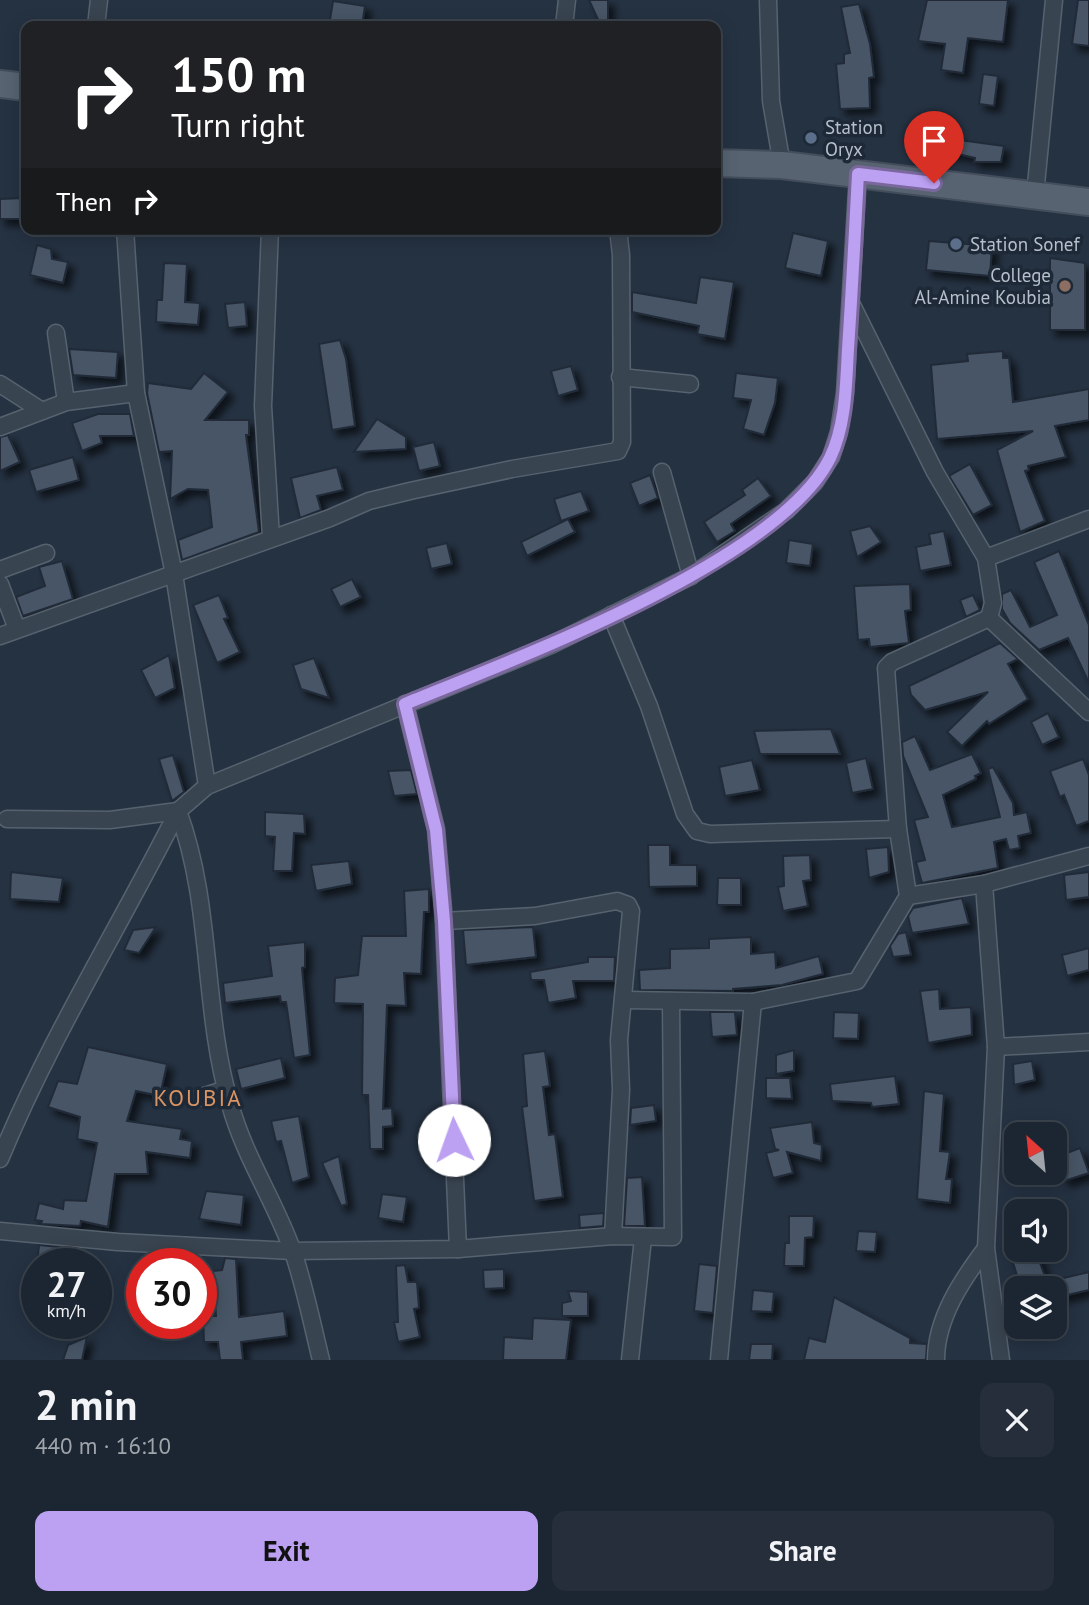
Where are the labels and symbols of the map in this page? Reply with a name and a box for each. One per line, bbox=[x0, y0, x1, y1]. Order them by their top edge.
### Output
pin bbox=[904, 111, 964, 183]
place label: Station Oryx bbox=[825, 115, 883, 161]
marker: Station Oryx bbox=[803, 130, 819, 146]
place label: Station Sonef bbox=[970, 232, 1080, 256]
marker: Station Sonef bbox=[948, 236, 964, 252]
place label: College Al-Amine Koubia bbox=[915, 263, 1051, 309]
marker: College Al-Amine Koubia bbox=[1057, 278, 1073, 294]
district label: KOUBIA bbox=[153, 1083, 243, 1112]
position arrow bbox=[417, 1103, 491, 1177]
north arrow bbox=[1004, 1122, 1068, 1185]
speed limit sign: 30 bbox=[126, 1248, 217, 1339]

